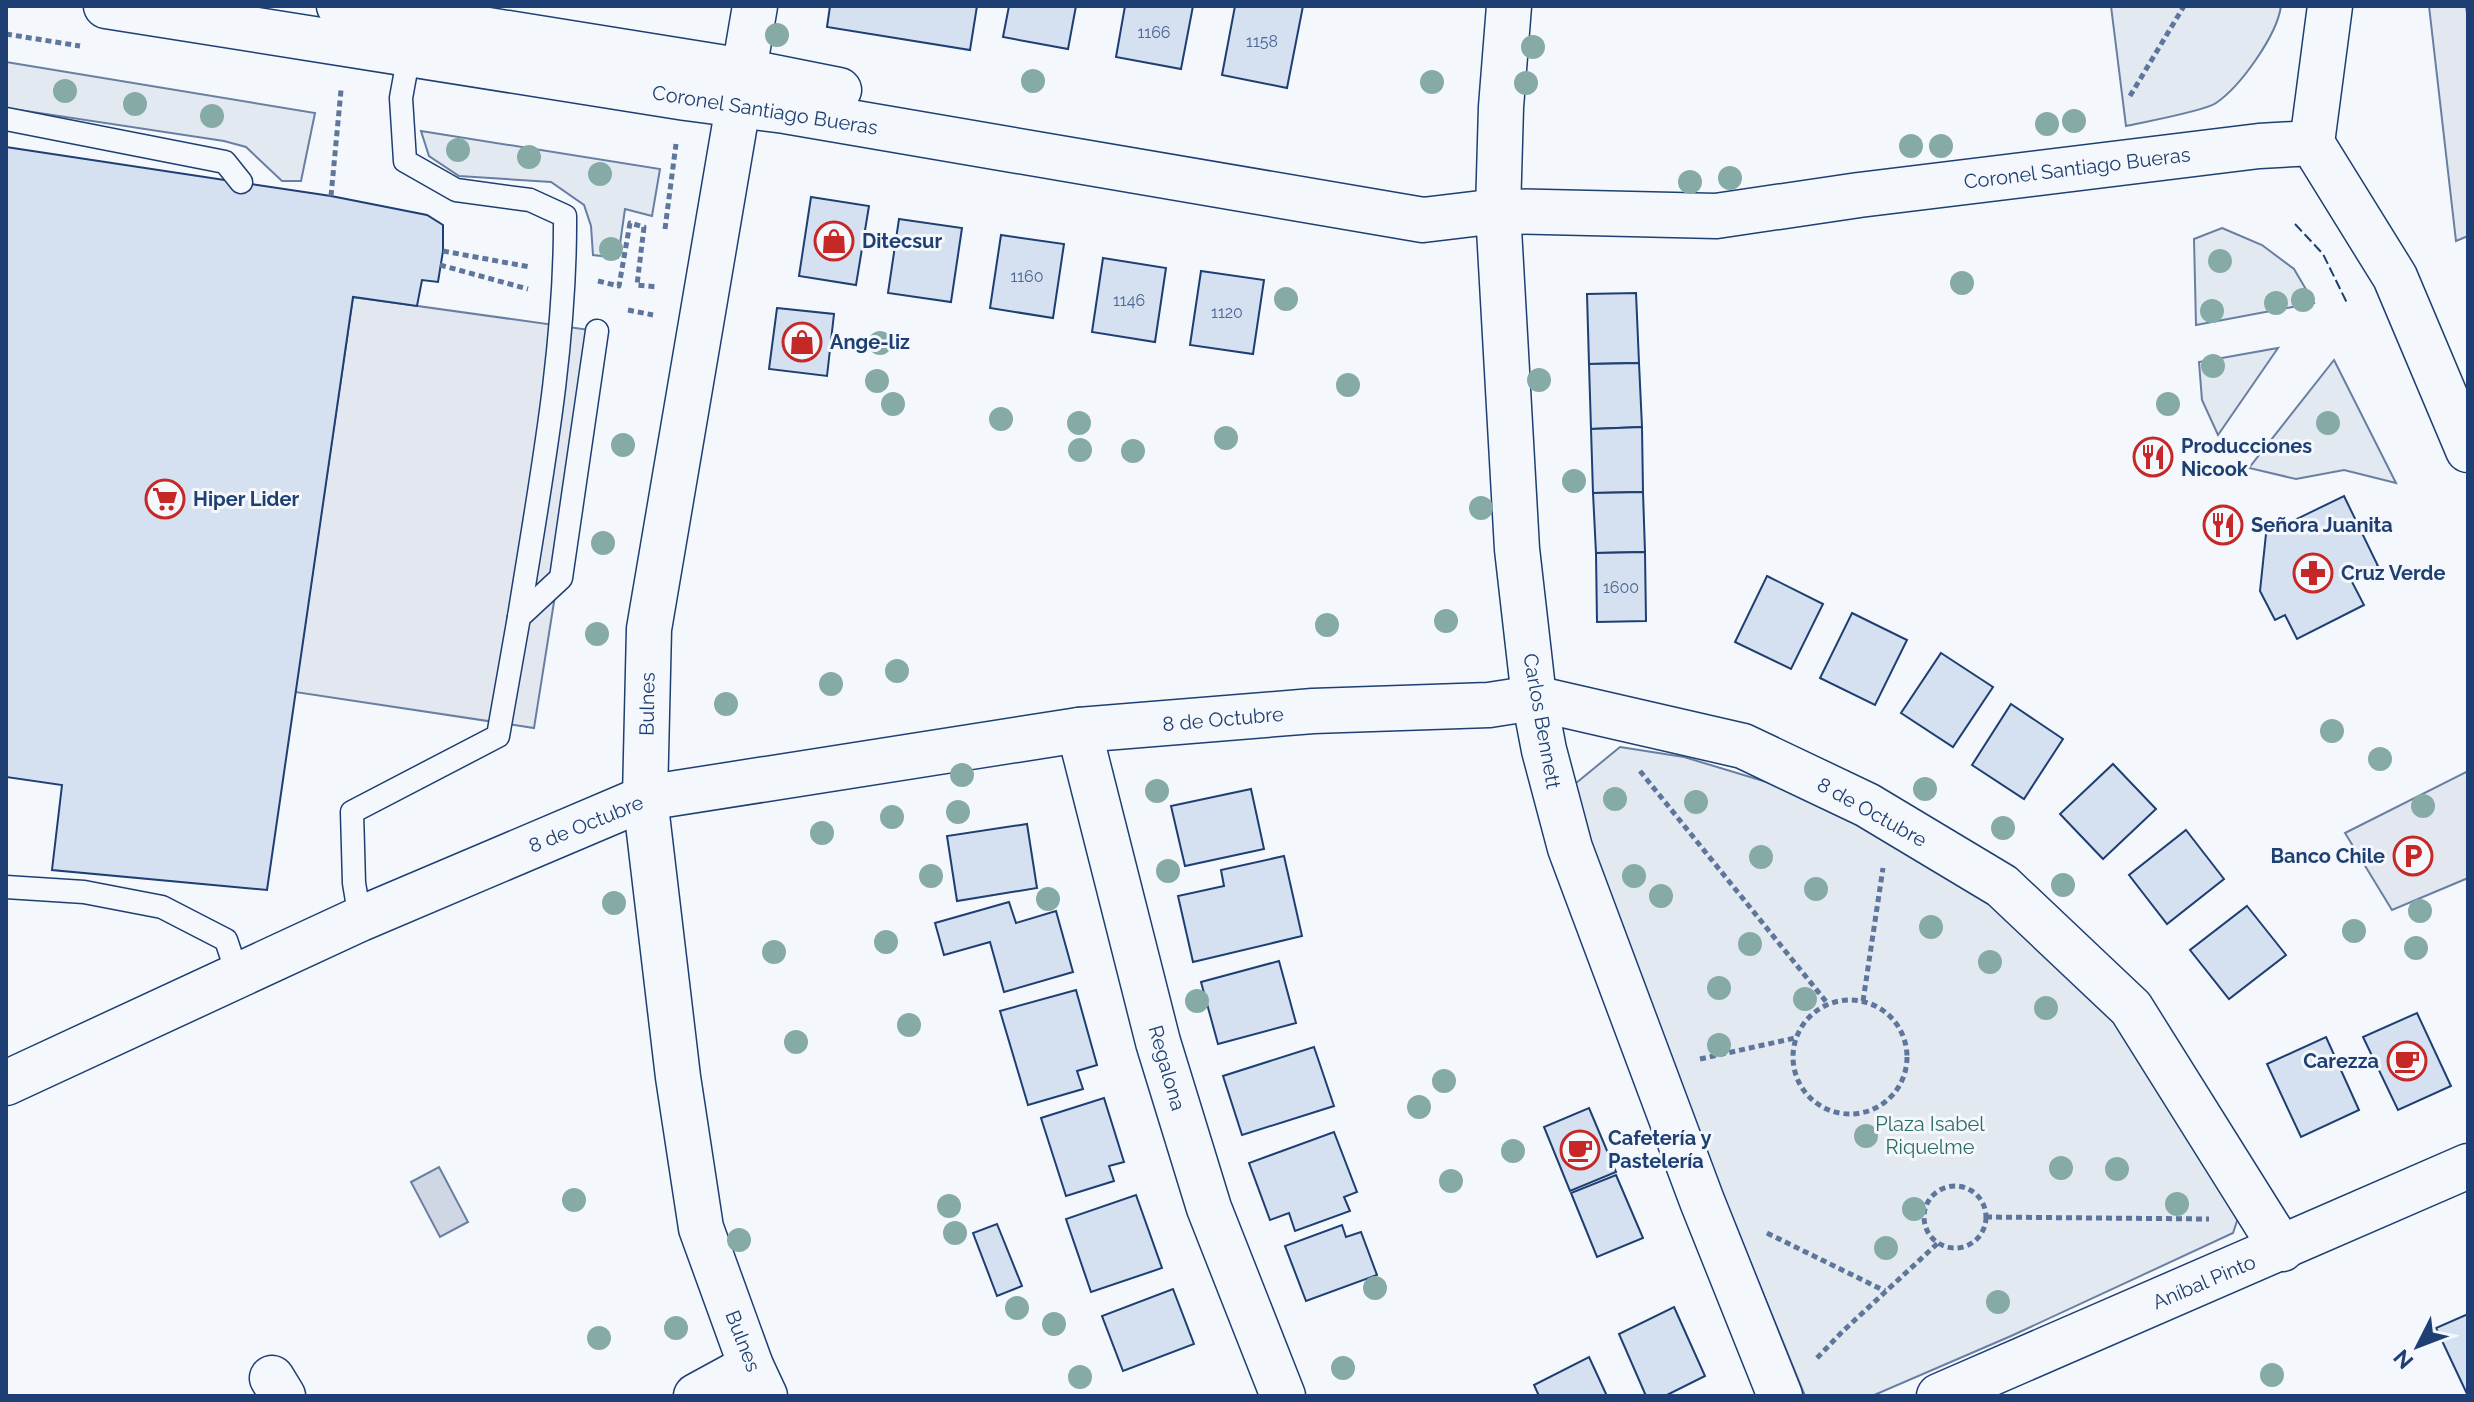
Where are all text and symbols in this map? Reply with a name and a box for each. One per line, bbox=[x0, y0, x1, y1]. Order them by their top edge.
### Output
house number: 1166 bbox=[1138, 23, 1171, 42]
house number: 1158 bbox=[1246, 32, 1278, 51]
street label: Coronel Santiago Bueras bbox=[651, 80, 879, 140]
street label: Coronel Santiago Bueras bbox=[1962, 142, 2192, 194]
shop icon: Ditecsur bbox=[813, 220, 855, 262]
place label: Ditecsur bbox=[862, 229, 942, 253]
house number: 1160 bbox=[1010, 267, 1044, 286]
house number: 1146 bbox=[1113, 291, 1145, 310]
house number: 1120 bbox=[1211, 303, 1243, 322]
shop icon: Ange-liz bbox=[781, 321, 823, 363]
place label: Ange-liz bbox=[830, 330, 910, 354]
place label: Producciones Nicook bbox=[2181, 434, 2312, 481]
restaurant icon: Producciones Nicook bbox=[2132, 436, 2174, 478]
supermarket icon: Hiper Lider bbox=[144, 478, 186, 520]
place label: Hiper Lider bbox=[193, 487, 299, 511]
restaurant icon: Señora Juanita bbox=[2202, 504, 2244, 546]
place label: Señora Juanita bbox=[2251, 513, 2393, 537]
pharmacy icon: Cruz Verde bbox=[2292, 552, 2334, 594]
place label: Cruz Verde bbox=[2341, 561, 2445, 585]
house number: 1600 bbox=[1603, 578, 1639, 597]
street label: Carlos Bennett bbox=[1518, 651, 1566, 791]
street label: Bulnes bbox=[634, 672, 660, 736]
street label: 8 de Octubre bbox=[1161, 702, 1285, 736]
street label: 8 de Octubre bbox=[1813, 772, 1931, 852]
street label: 8 de Octubre bbox=[525, 790, 647, 858]
parking icon: Banco Chile bbox=[2392, 835, 2434, 877]
place label: Banco Chile bbox=[2271, 844, 2385, 868]
street label: Regalona bbox=[1143, 1023, 1191, 1113]
cafe icon: Carezza bbox=[2386, 1040, 2428, 1082]
place label: Carezza bbox=[2303, 1049, 2379, 1073]
park label: Plaza Isabel Riquelme bbox=[1875, 1112, 1985, 1159]
place label: Cafetería y Pastelería bbox=[1608, 1126, 1711, 1173]
cafe icon: Cafetería y Pastelería bbox=[1559, 1129, 1601, 1171]
street label: Aníbal Pinto bbox=[2149, 1250, 2259, 1314]
north arrow bbox=[2378, 1306, 2458, 1386]
street label: Bulnes bbox=[720, 1307, 766, 1375]
text: N bbox=[2388, 1344, 2418, 1374]

